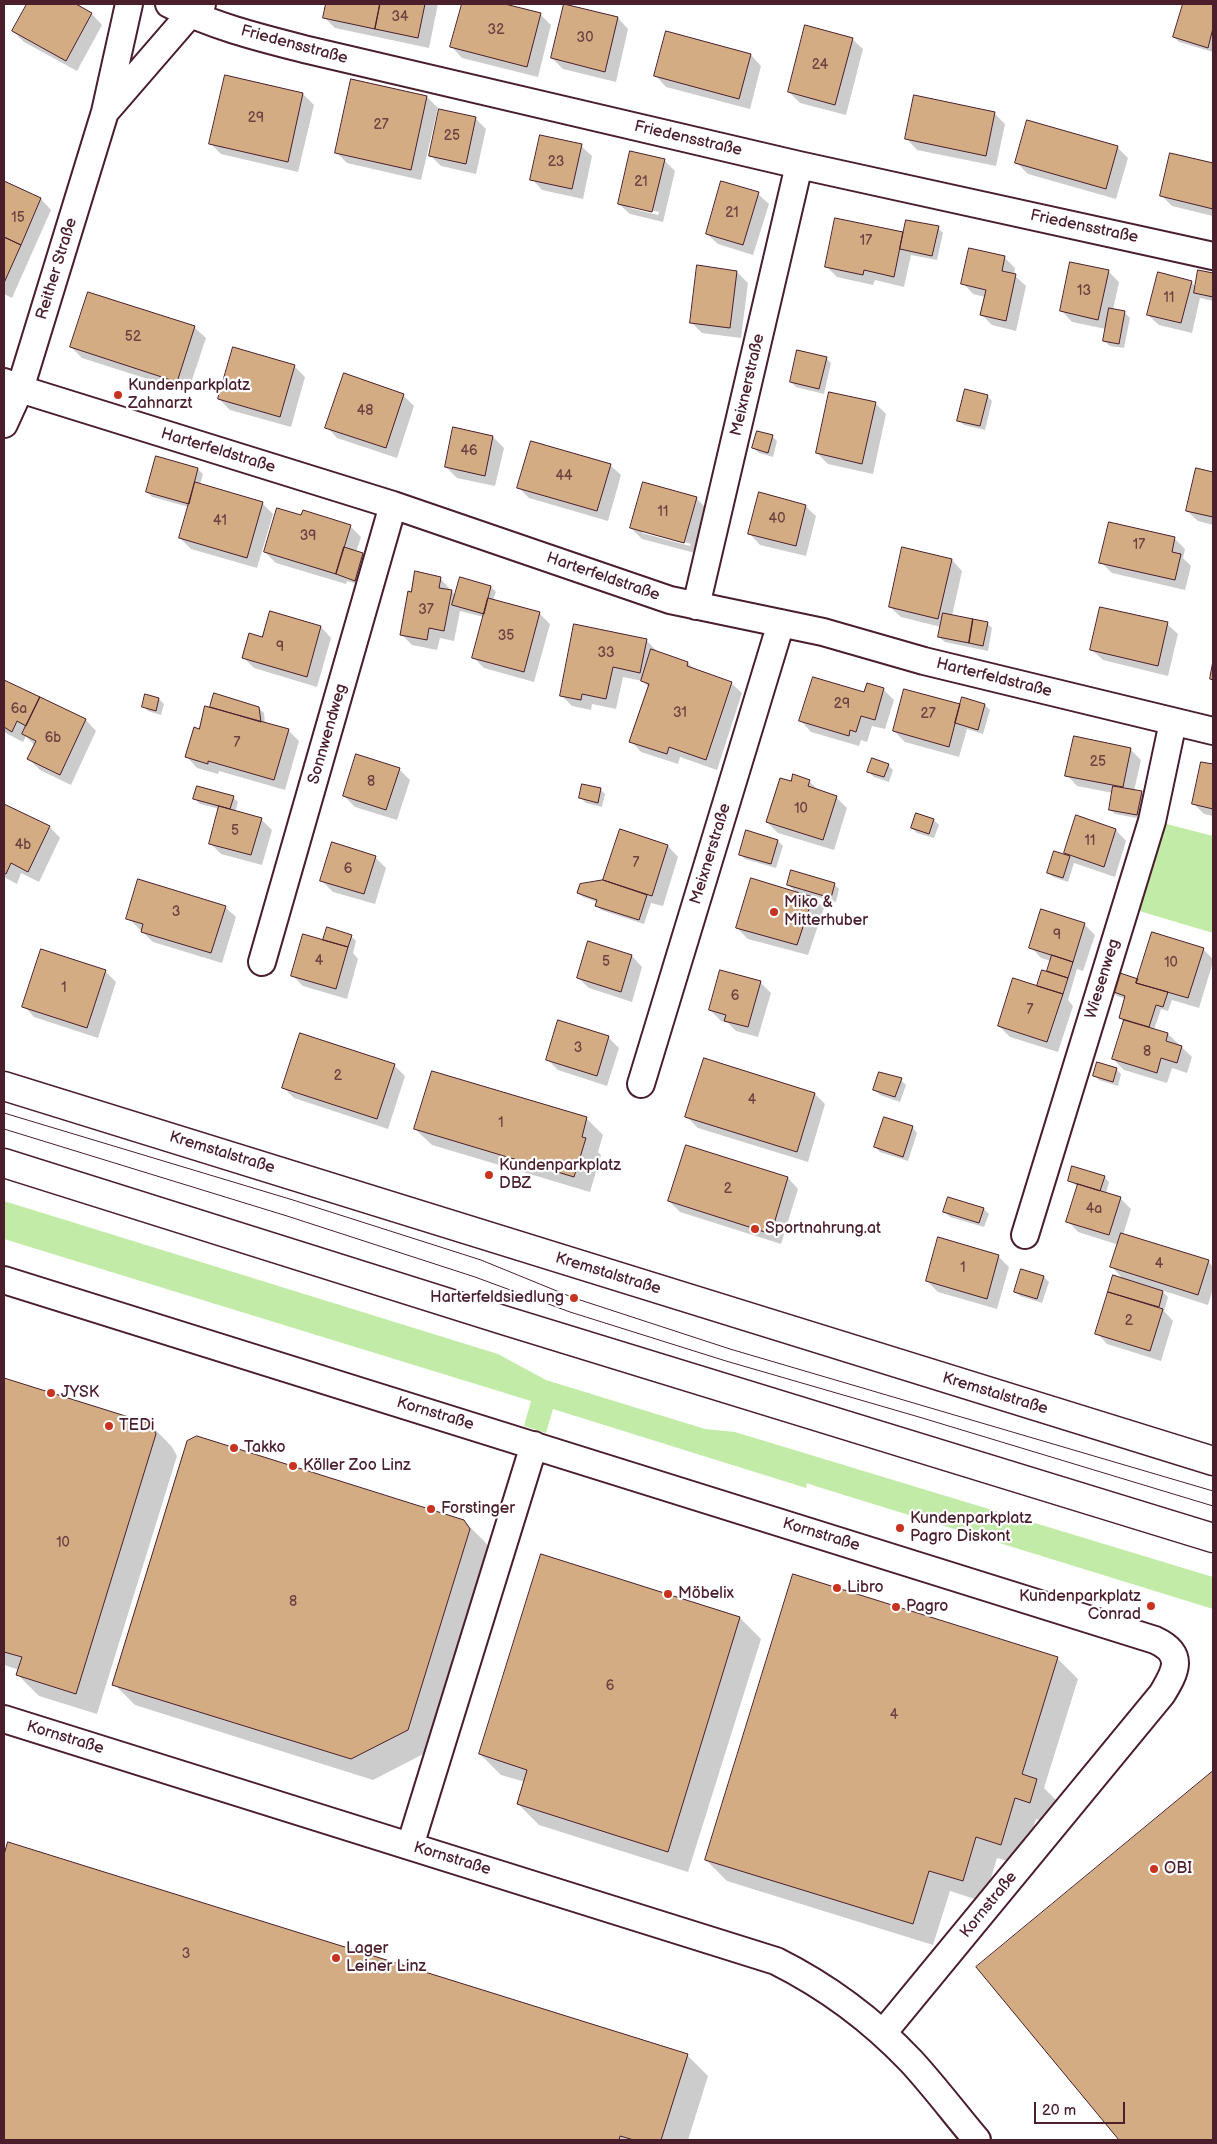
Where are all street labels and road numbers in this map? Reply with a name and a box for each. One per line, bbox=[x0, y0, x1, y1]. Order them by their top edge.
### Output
street label: Friedensstraße bbox=[238, 22, 350, 68]
street label: Friedensstraße bbox=[632, 117, 744, 161]
street label: Friedensstraße bbox=[1028, 206, 1140, 248]
street label: Reither Straße bbox=[32, 216, 82, 322]
street label: Meixnerstraße bbox=[727, 332, 769, 438]
street label: Harterfeldstraße bbox=[158, 424, 278, 478]
street label: Harterfeldstraße bbox=[544, 549, 662, 605]
street label: Harterfeldstraße bbox=[934, 654, 1054, 702]
street label: Sonnwendweg bbox=[304, 682, 352, 786]
street label: Meixnerstraße bbox=[687, 801, 735, 907]
street label: Wiesenweg bbox=[1082, 937, 1124, 1021]
street label: Kremstalstraße bbox=[167, 1128, 277, 1178]
street label: Kremstalstraße bbox=[553, 1249, 663, 1299]
street label: Kremstalstraße bbox=[940, 1369, 1050, 1419]
street label: Kornstraße bbox=[394, 1393, 476, 1435]
street label: Kornstraße bbox=[780, 1514, 862, 1556]
street label: Kornstraße bbox=[24, 1717, 106, 1759]
street label: Kornstraße bbox=[411, 1838, 493, 1880]
street label: Kornstraße bbox=[956, 1868, 1022, 1942]

